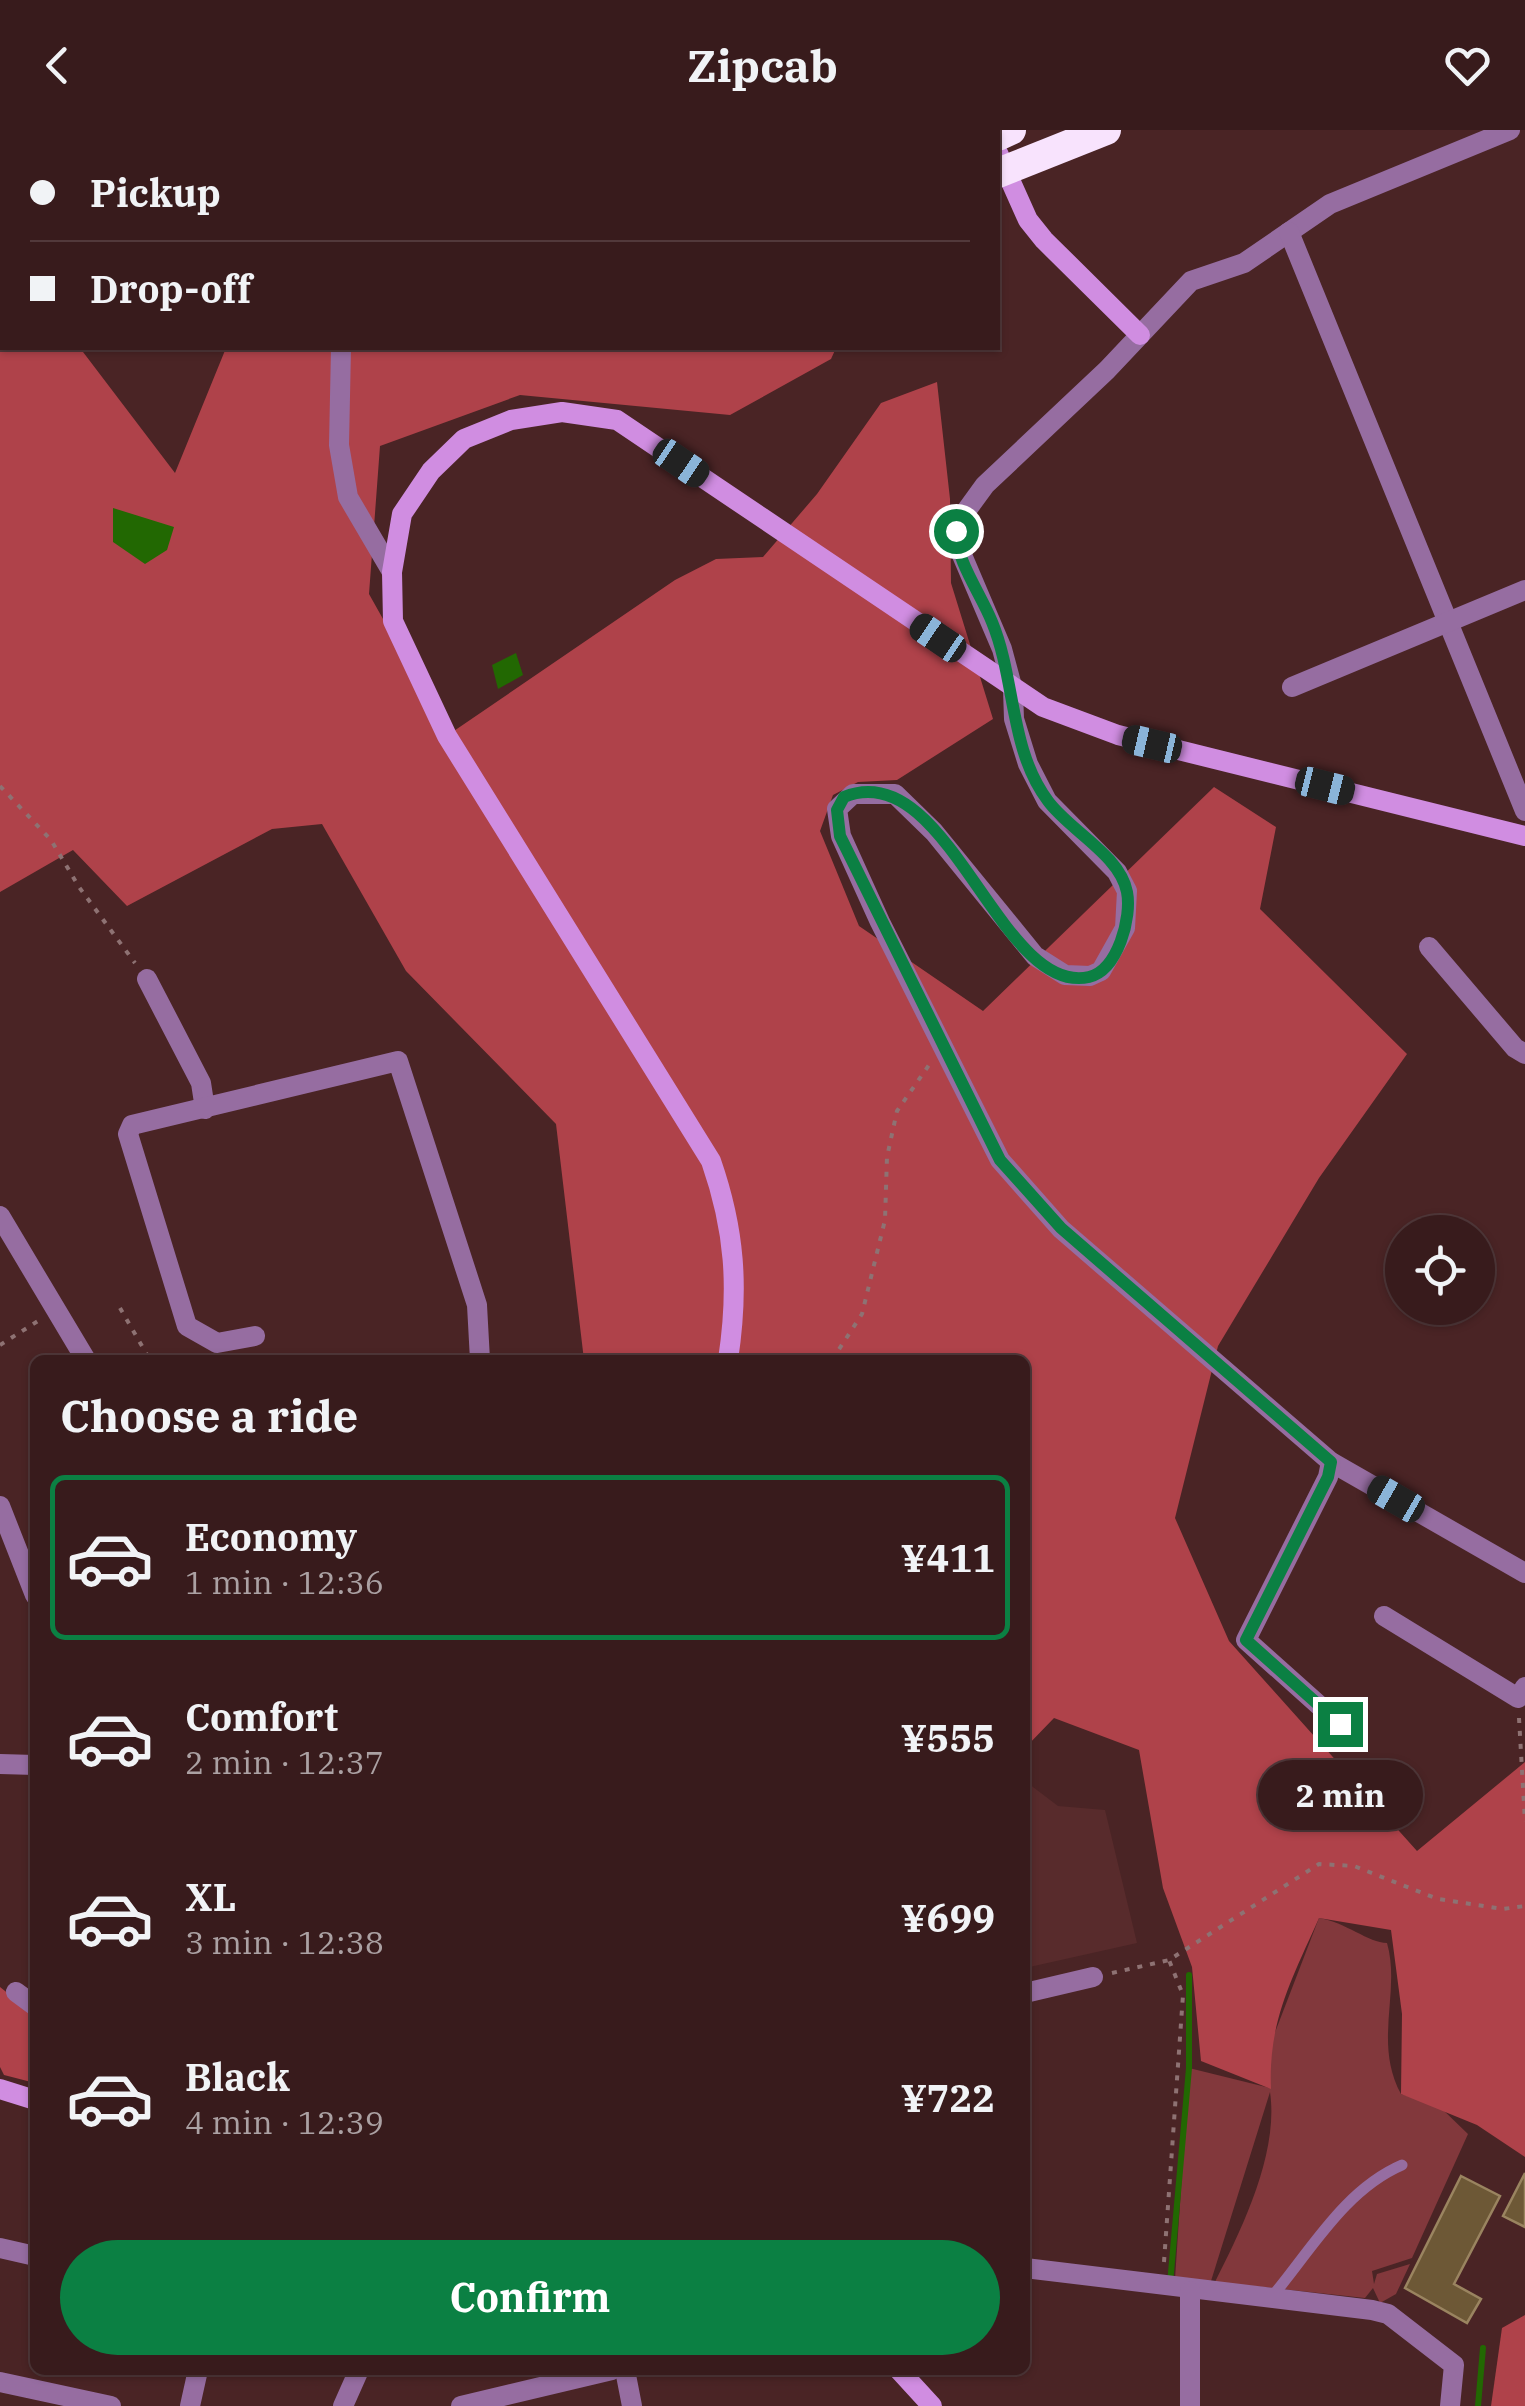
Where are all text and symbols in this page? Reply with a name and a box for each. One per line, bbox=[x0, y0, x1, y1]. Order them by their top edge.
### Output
text: Zipcab bbox=[687, 36, 838, 94]
icon: back bbox=[30, 38, 85, 93]
icon: heart bbox=[1440, 38, 1495, 93]
text: Pickup bbox=[90, 168, 221, 217]
text: Drop-off bbox=[90, 264, 252, 313]
car bbox=[648, 434, 714, 492]
route start bbox=[934, 509, 979, 554]
car bbox=[905, 609, 971, 667]
car bbox=[1119, 723, 1185, 765]
car bbox=[1292, 764, 1358, 808]
map controls bbox=[1385, 1215, 1495, 1325]
button: locate bbox=[1385, 1215, 1495, 1325]
text: Choose a ride bbox=[60, 1386, 358, 1444]
car bbox=[1363, 1471, 1429, 1527]
text: Economy bbox=[185, 1512, 357, 1561]
icon: car bbox=[65, 1513, 155, 1603]
text: ¥411 bbox=[901, 1533, 995, 1582]
text: 1 min · 12:36 bbox=[185, 1561, 384, 1603]
text: Comfort bbox=[185, 1692, 338, 1741]
icon: car bbox=[65, 1693, 155, 1783]
route end bbox=[1318, 1702, 1363, 1747]
text: ¥555 bbox=[901, 1713, 995, 1762]
text: 2 min · 12:37 bbox=[185, 1741, 384, 1783]
callout: 2 min bbox=[1258, 1759, 1422, 1829]
text: 2 min bbox=[1296, 1774, 1385, 1816]
text: XL bbox=[185, 1872, 236, 1921]
icon: car bbox=[65, 1873, 155, 1963]
text: ¥699 bbox=[901, 1893, 995, 1942]
text: 3 min · 12:38 bbox=[185, 1921, 384, 1963]
text: Black bbox=[185, 2052, 290, 2101]
icon: car bbox=[65, 2053, 155, 2143]
text: ¥722 bbox=[901, 2073, 995, 2122]
text: 4 min · 12:39 bbox=[185, 2101, 384, 2143]
button: Confirm bbox=[60, 2240, 1000, 2355]

